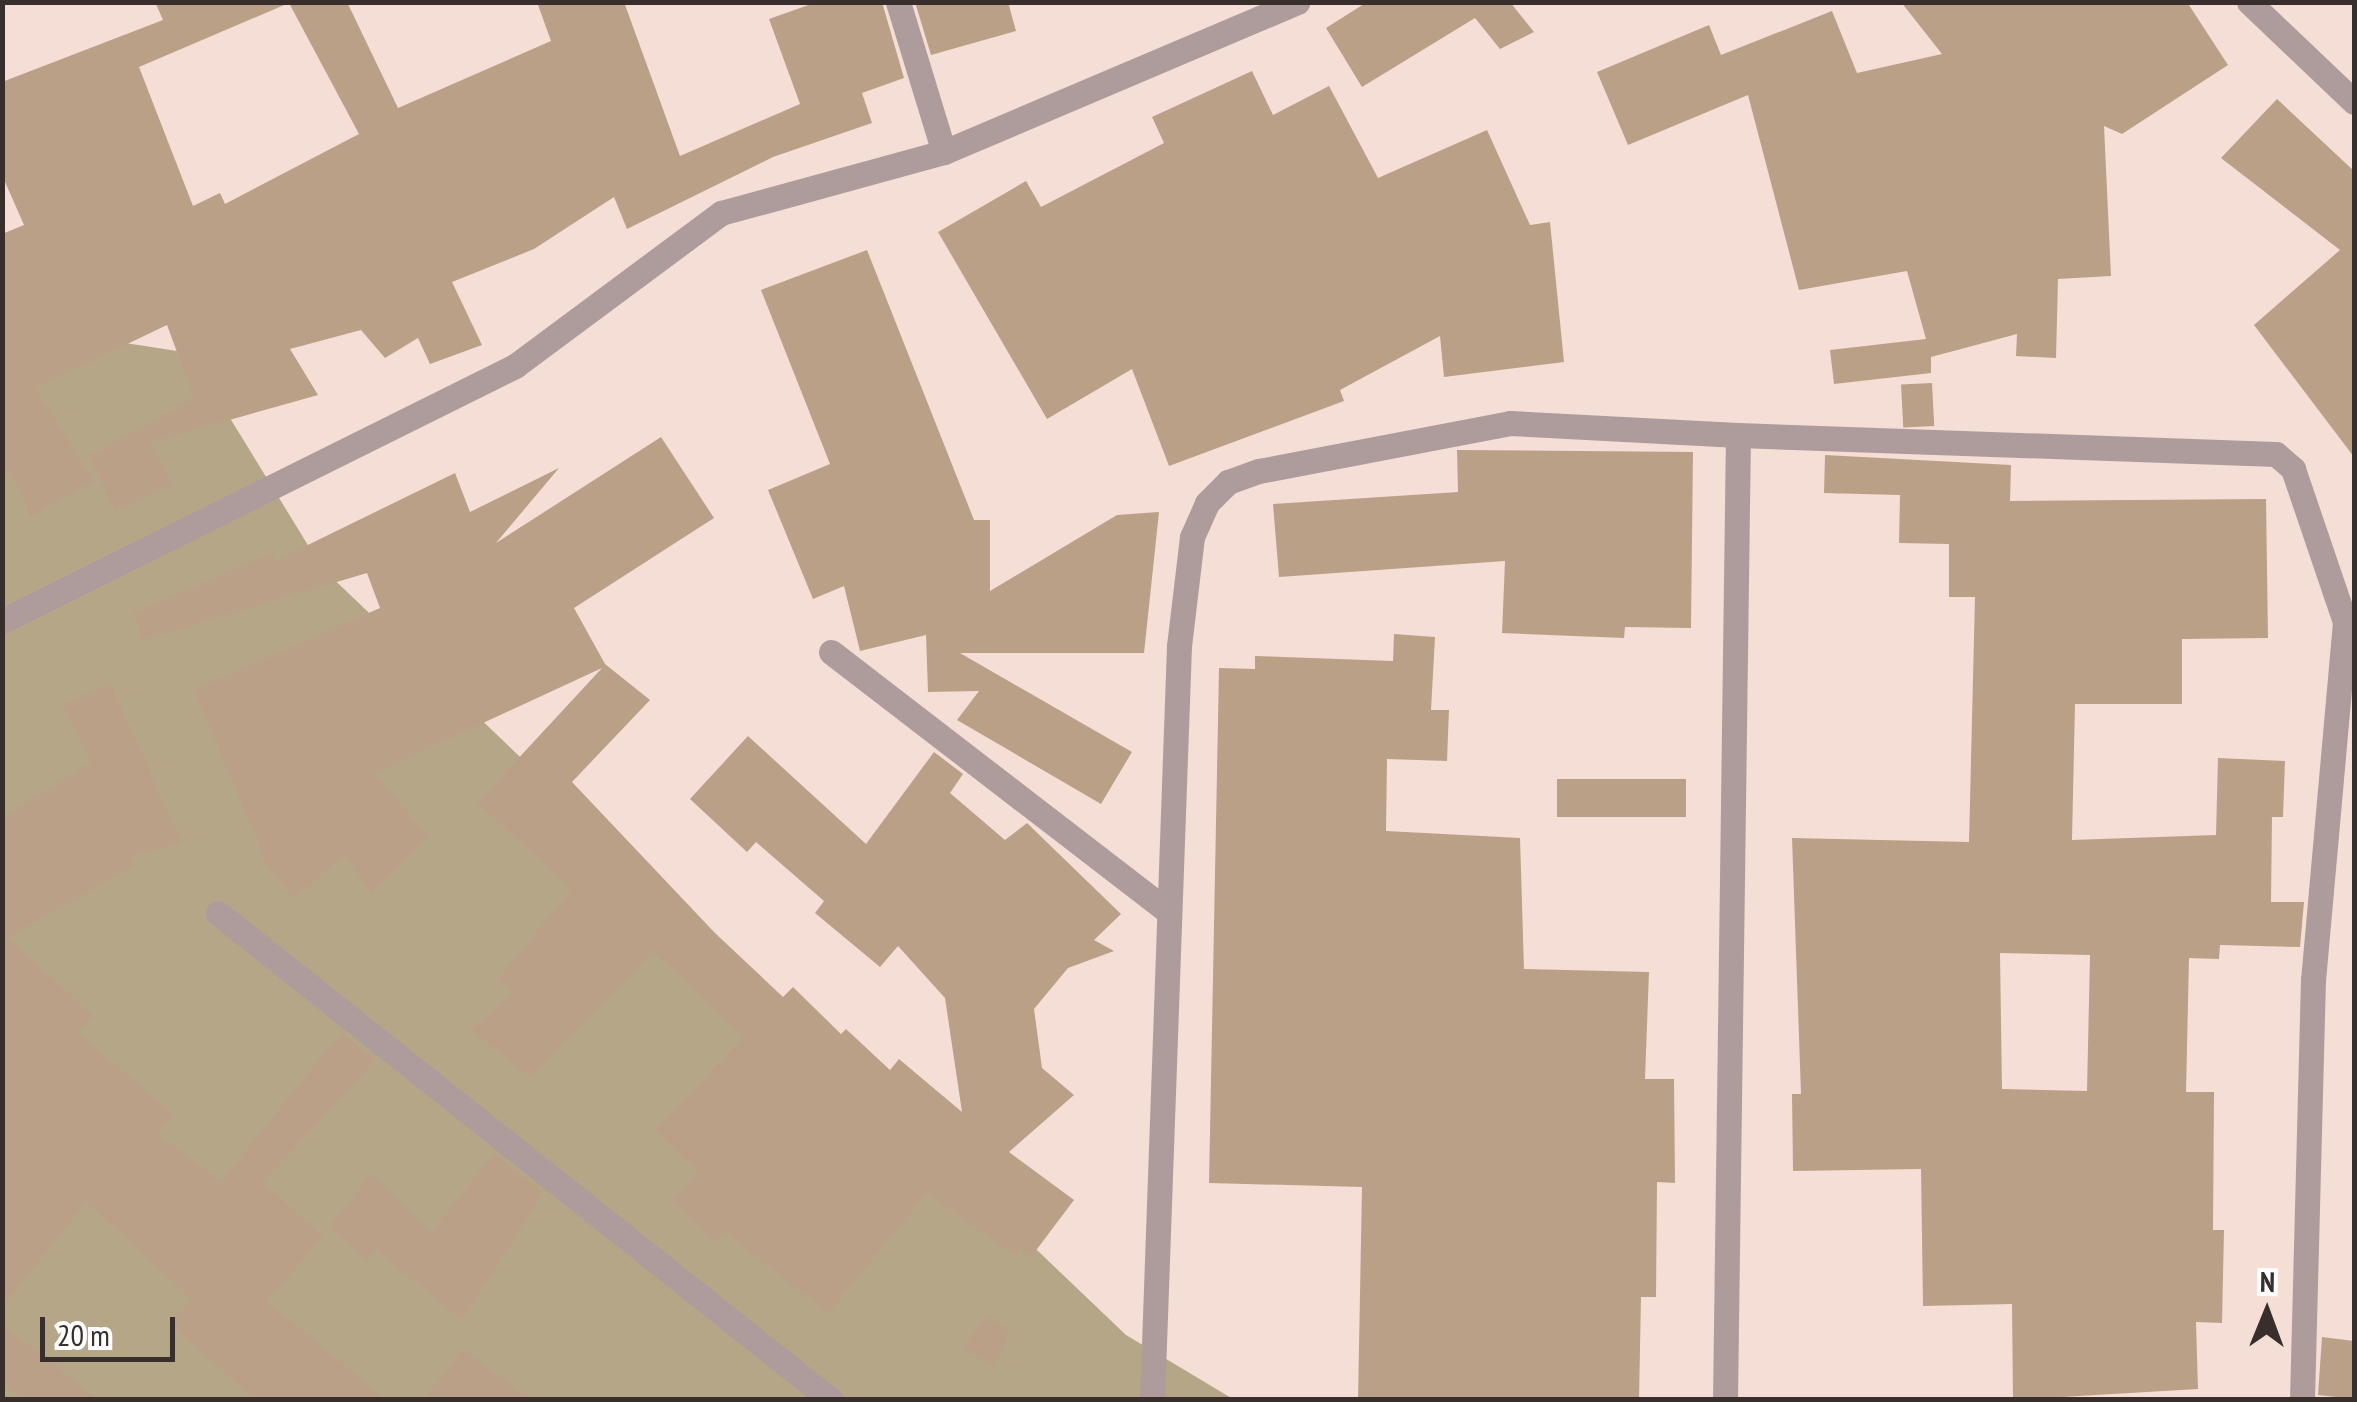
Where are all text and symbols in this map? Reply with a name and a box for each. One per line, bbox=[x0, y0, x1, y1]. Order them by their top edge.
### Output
north arrow bbox=[2217, 1262, 2317, 1362]
text: N bbox=[2260, 1263, 2275, 1300]
scale bar bbox=[45, 1297, 180, 1359]
text: 20 m bbox=[57, 1315, 110, 1354]

